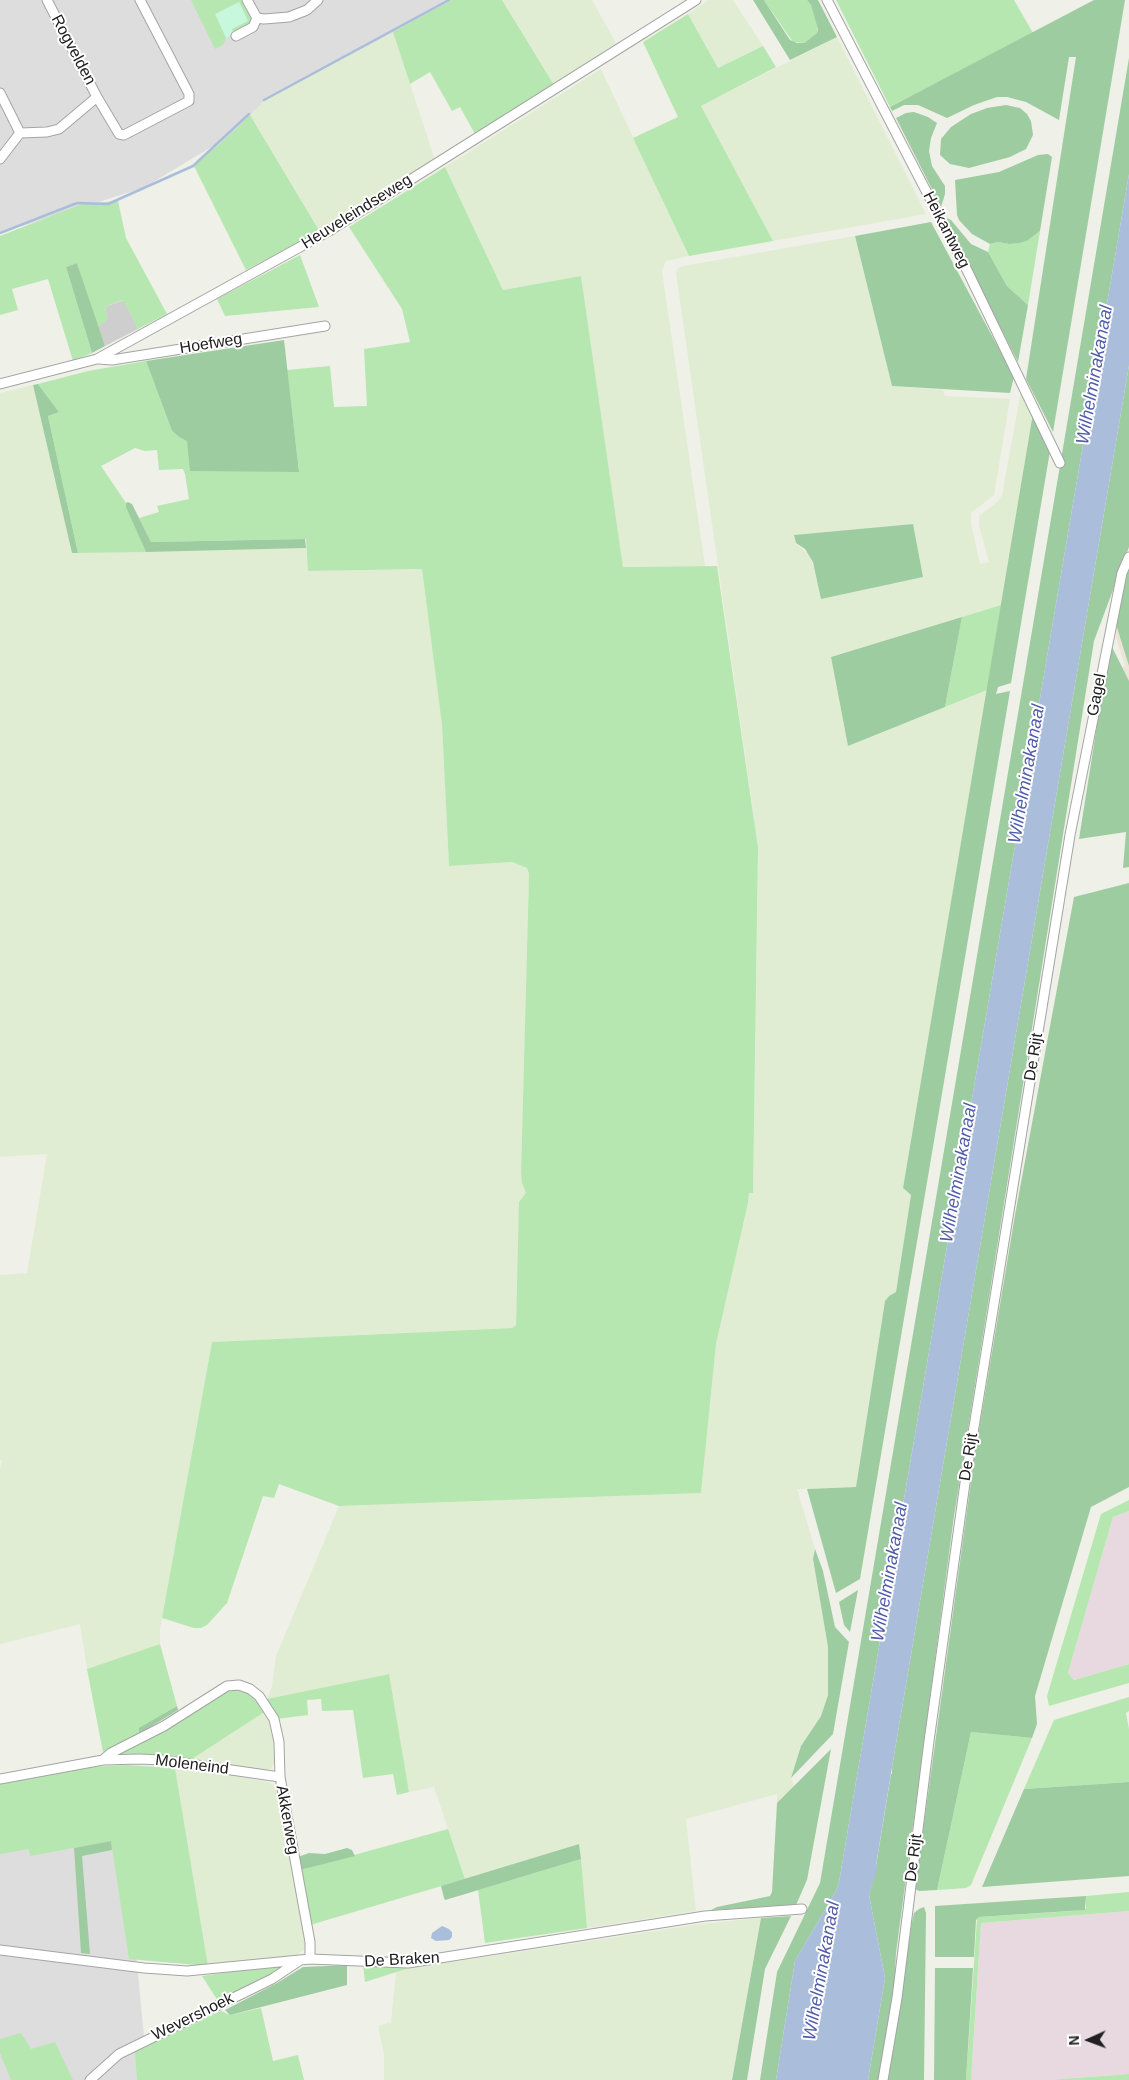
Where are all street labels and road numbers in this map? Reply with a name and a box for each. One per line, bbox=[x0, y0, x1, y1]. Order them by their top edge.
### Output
street label: Rogvelden bbox=[47, 12, 99, 88]
street label: Heuveleindseweg bbox=[298, 170, 416, 254]
street label: Heikantweg bbox=[918, 188, 974, 272]
street label: Hoefweg bbox=[178, 330, 244, 358]
street label: Gagel bbox=[1084, 672, 1110, 718]
street label: De Rijt bbox=[1021, 1032, 1047, 1082]
street label: De Rijt bbox=[956, 1432, 982, 1482]
street label: Moleneind bbox=[154, 1751, 230, 1779]
street label: Akkerweg bbox=[271, 1784, 303, 1856]
street label: De Rijt bbox=[902, 1833, 926, 1883]
street label: De Braken bbox=[364, 1948, 440, 1972]
street label: Wevershoek bbox=[149, 1989, 237, 2045]

